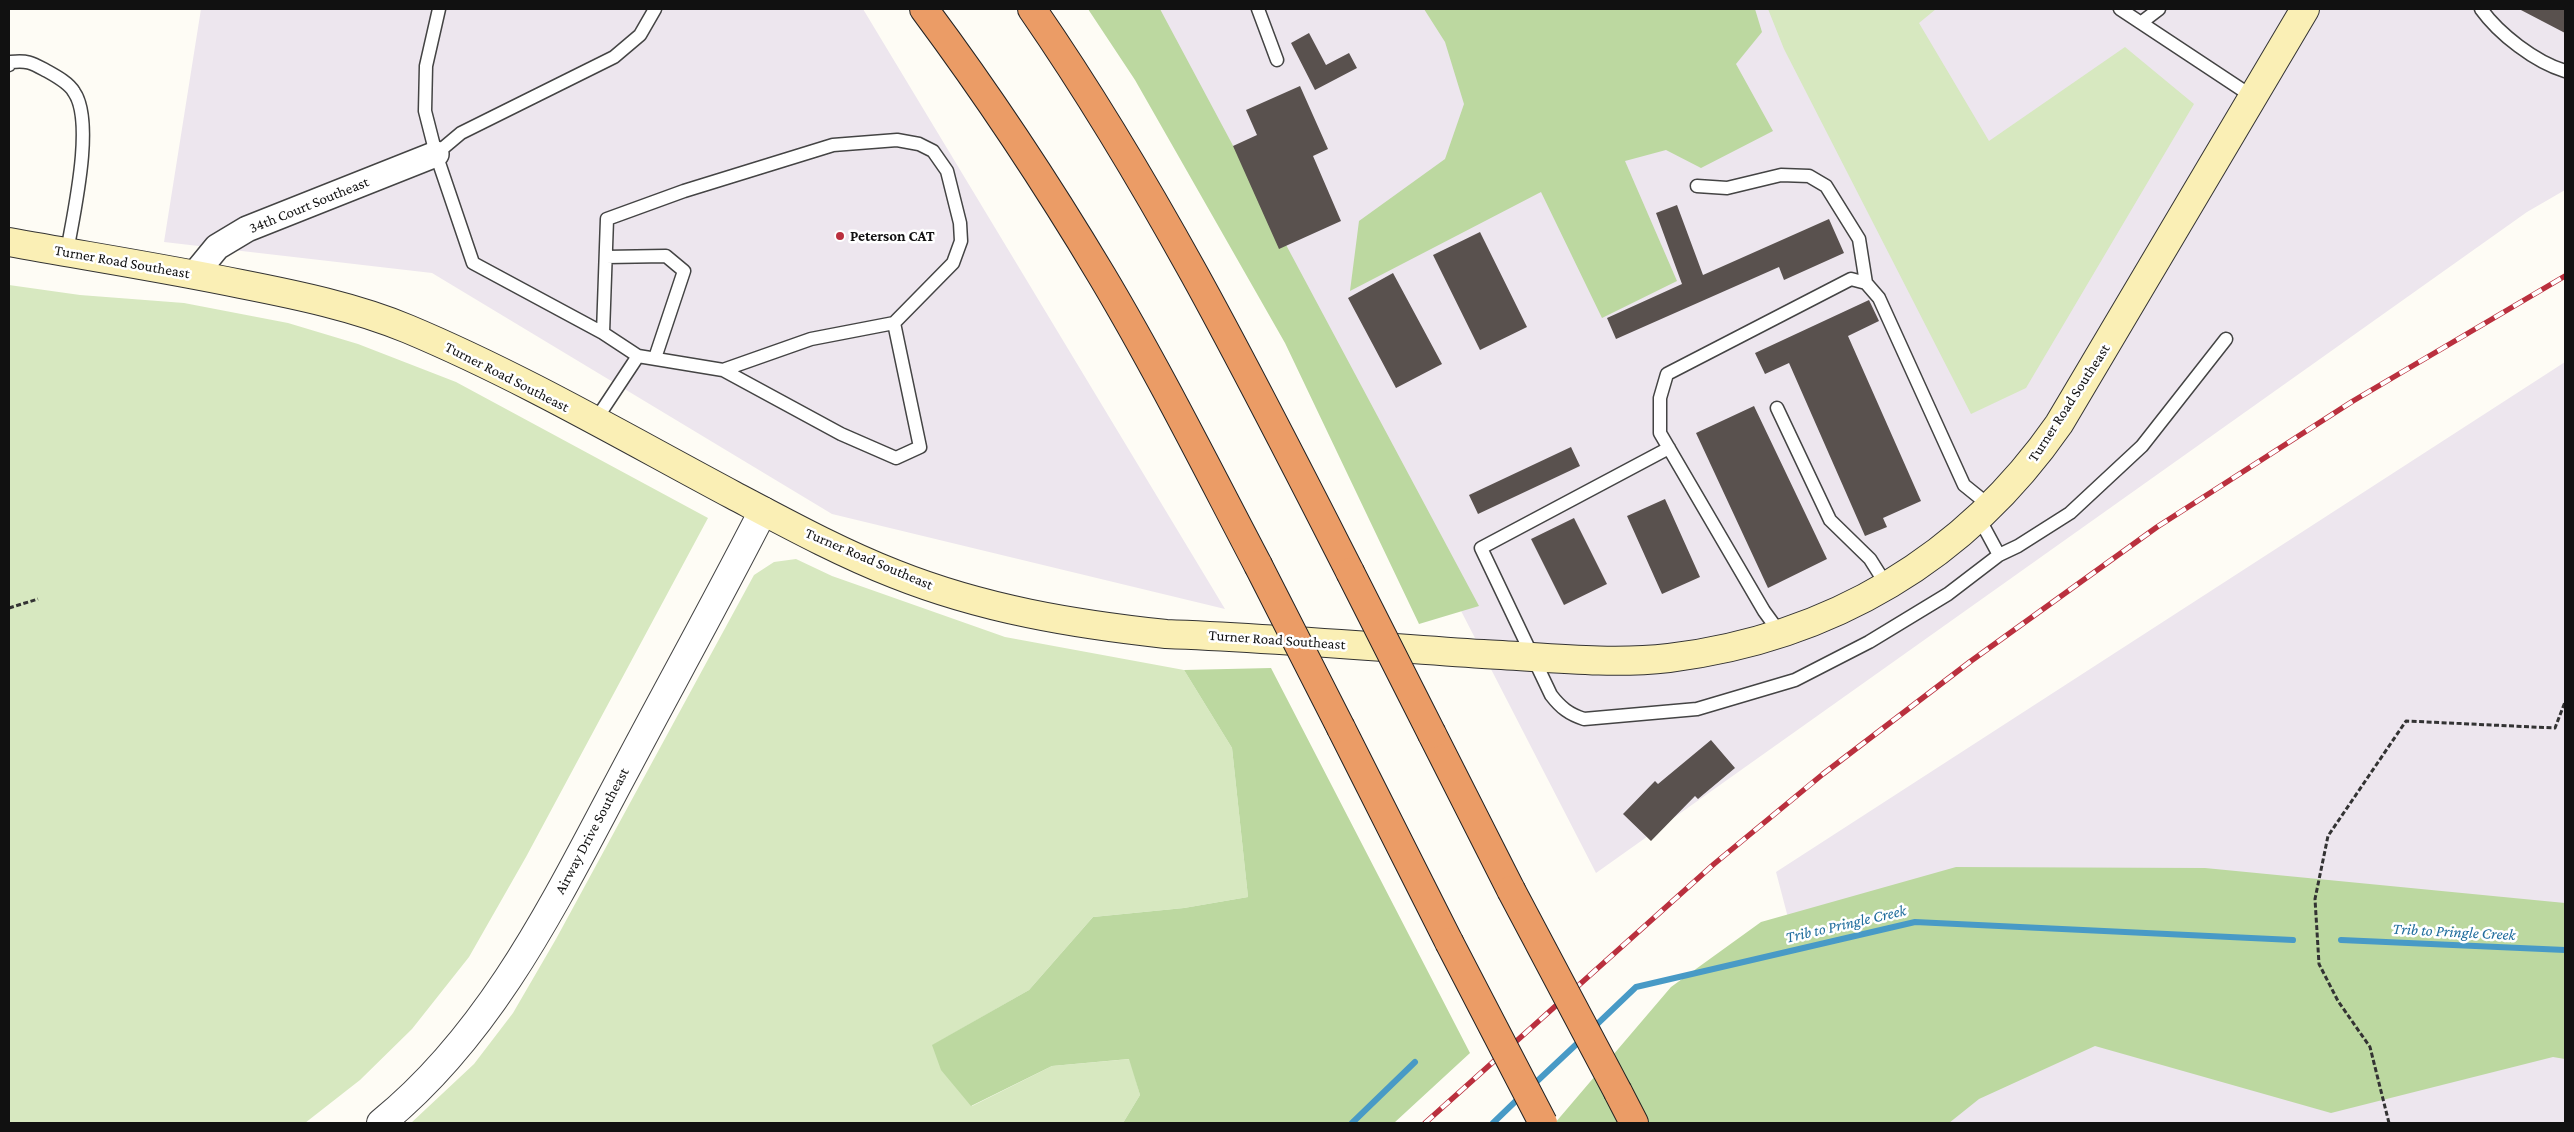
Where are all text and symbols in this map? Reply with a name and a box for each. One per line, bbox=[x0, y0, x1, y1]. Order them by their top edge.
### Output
street label: 34th Court Southeast bbox=[246, 173, 372, 237]
place label: Peterson CAT bbox=[850, 227, 935, 245]
marker: Peterson CAT bbox=[834, 230, 846, 242]
street label: Turner Road Southeast bbox=[53, 241, 191, 283]
street label: Turner Road Southeast bbox=[442, 338, 572, 416]
street label: Turner Road Southeast bbox=[2024, 341, 2114, 465]
street label: Turner Road Southeast bbox=[802, 524, 936, 594]
street label: Turner Road Southeast bbox=[1208, 626, 1346, 654]
street label: Airway Drive Southeast bbox=[551, 765, 633, 897]
water label: Trib to Pringle Creek bbox=[1784, 901, 1908, 947]
water label: Trib to Pringle Creek bbox=[2392, 919, 2516, 945]

